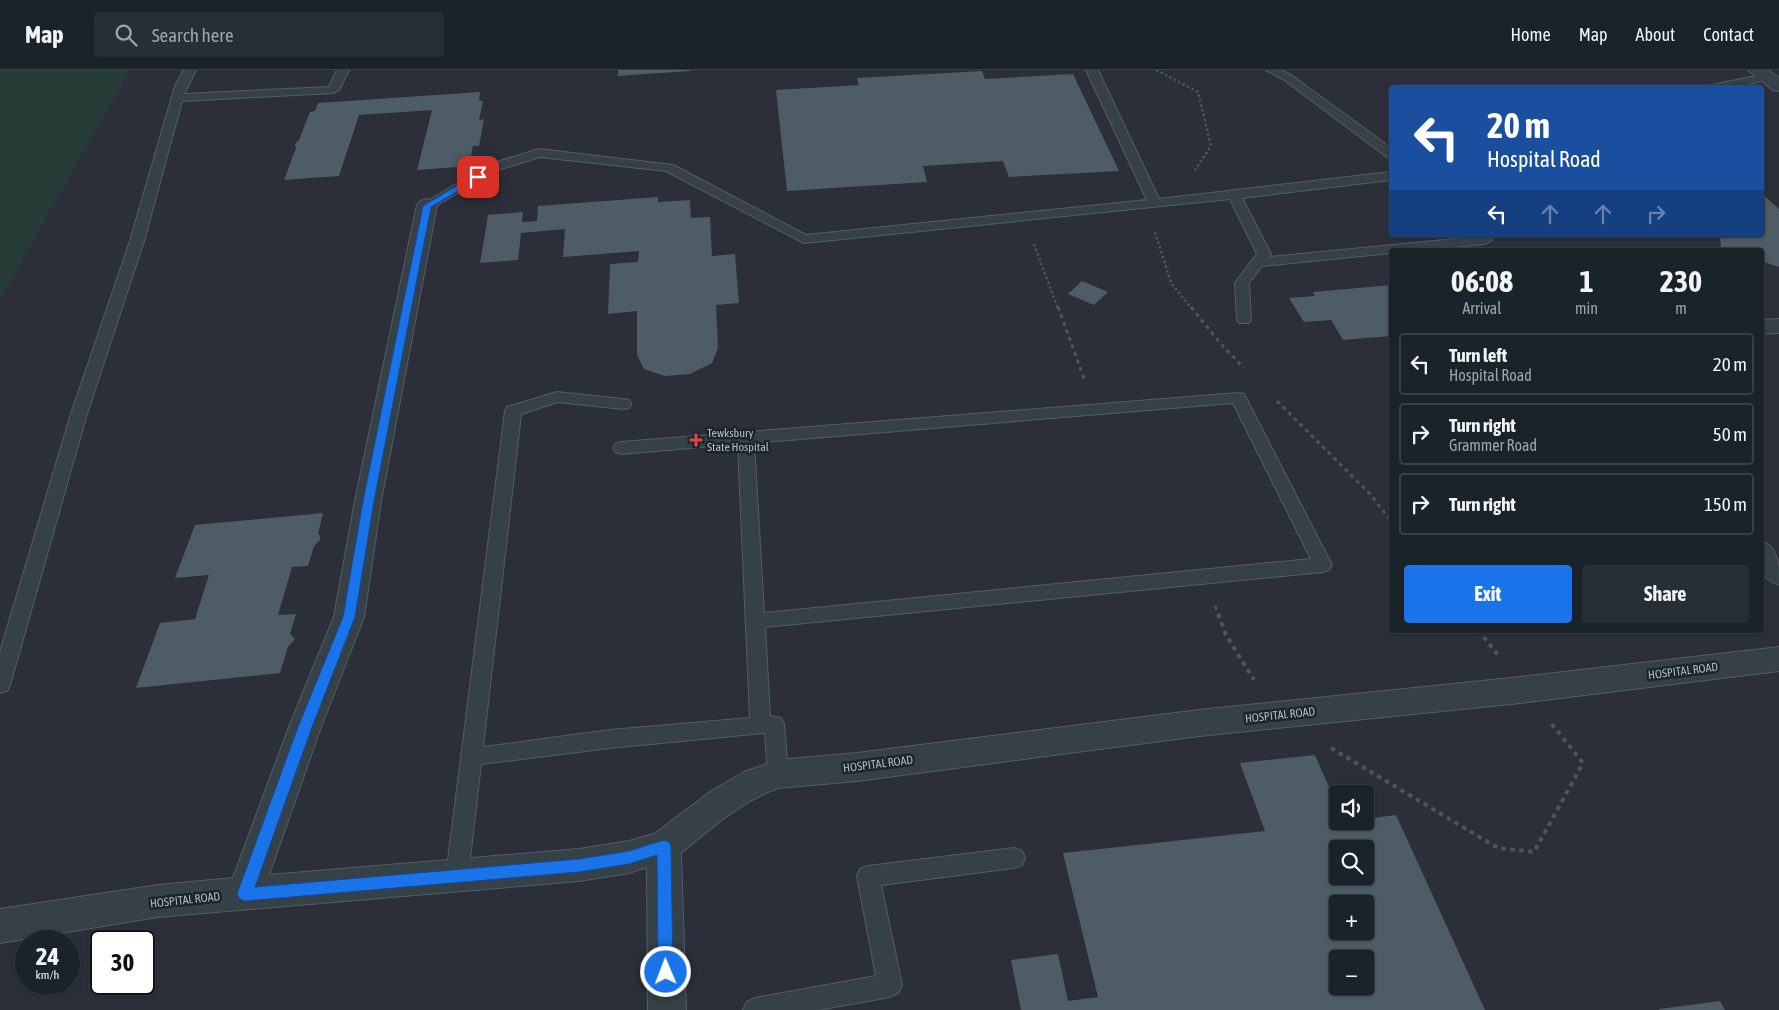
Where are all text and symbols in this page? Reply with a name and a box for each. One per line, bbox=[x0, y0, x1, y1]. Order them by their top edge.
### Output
search box bbox=[94, 12, 444, 57]
text: Map bbox=[25, 21, 64, 48]
icon: search bbox=[112, 21, 140, 49]
text: Search here bbox=[152, 24, 234, 46]
text: Home bbox=[1511, 24, 1551, 45]
text: Map bbox=[1579, 24, 1608, 45]
text: About bbox=[1636, 24, 1675, 45]
text: Contact bbox=[1703, 24, 1754, 45]
icon: left bbox=[1404, 105, 1469, 170]
text: 20 m bbox=[1487, 105, 1550, 145]
text: Hospital Road bbox=[1487, 146, 1601, 172]
pin bbox=[457, 156, 499, 198]
icon: arrive bbox=[464, 163, 492, 191]
icon: left bbox=[1483, 200, 1511, 228]
icon: ahead bbox=[1536, 200, 1564, 228]
icon: ahead bbox=[1589, 200, 1617, 228]
icon: right bbox=[1642, 200, 1670, 228]
text: 06:08 bbox=[1451, 264, 1513, 298]
text: 1 bbox=[1579, 264, 1594, 298]
text: 230 bbox=[1660, 264, 1702, 298]
text: Arrival bbox=[1462, 299, 1502, 317]
text: min bbox=[1575, 299, 1598, 317]
text: m bbox=[1675, 299, 1687, 317]
text: Turn left bbox=[1449, 344, 1507, 366]
icon: left bbox=[1406, 350, 1434, 378]
text: 20 m bbox=[1713, 353, 1747, 375]
text: Hospital Road bbox=[1449, 366, 1532, 384]
text: Turn right bbox=[1449, 414, 1516, 436]
icon: right bbox=[1406, 420, 1434, 448]
text: 50 m bbox=[1713, 423, 1747, 445]
place label: Tewksbury State Hospital bbox=[707, 426, 770, 454]
marker: Tewksbury State Hospital bbox=[689, 433, 703, 447]
text: Grammer Road bbox=[1449, 436, 1537, 454]
icon: right bbox=[1406, 490, 1434, 518]
text: Turn right bbox=[1449, 493, 1516, 515]
text: 150 m bbox=[1704, 493, 1747, 515]
button: Exit bbox=[1404, 565, 1572, 623]
button: Share bbox=[1582, 565, 1749, 623]
street label: HOSPITAL ROAD bbox=[1647, 660, 1719, 682]
street label: HOSPITAL ROAD bbox=[1244, 704, 1316, 726]
street label: HOSPITAL ROAD bbox=[842, 753, 914, 775]
map controls bbox=[1329, 785, 1374, 995]
button: sound bbox=[1329, 785, 1374, 830]
button: search bbox=[1329, 840, 1374, 885]
street label: HOSPITAL ROAD bbox=[149, 889, 221, 911]
button: + bbox=[1329, 895, 1374, 940]
speed limit sign: 30 bbox=[90, 930, 155, 995]
text: 24 bbox=[36, 942, 59, 970]
position arrow bbox=[639, 945, 691, 997]
button: − bbox=[1329, 950, 1374, 995]
text: km/h bbox=[36, 968, 59, 982]

